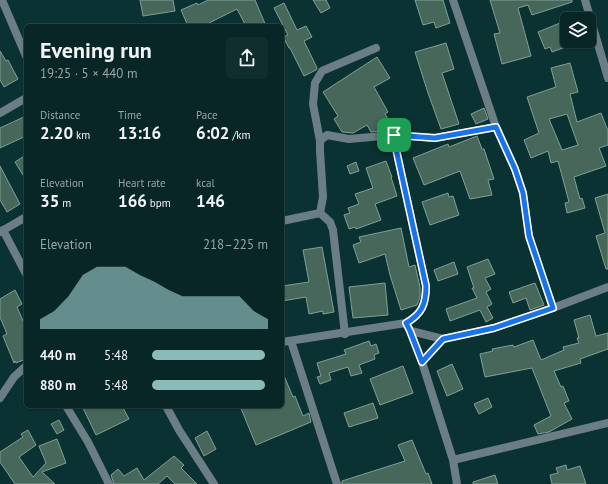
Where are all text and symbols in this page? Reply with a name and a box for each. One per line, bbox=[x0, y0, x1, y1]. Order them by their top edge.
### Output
map controls bbox=[560, 12, 596, 48]
button: layers bbox=[560, 12, 596, 48]
text: Evening run bbox=[40, 36, 152, 64]
button: share bbox=[226, 37, 268, 79]
text: 19:25 · 5 × 440 m bbox=[40, 65, 137, 82]
text: Distance bbox=[40, 108, 80, 122]
text: Time bbox=[118, 108, 142, 122]
text: Pace bbox=[196, 108, 218, 122]
pin bbox=[377, 118, 411, 152]
text: 2.20 bbox=[40, 122, 73, 144]
text: 13:16 bbox=[118, 122, 161, 144]
text: 6:02 bbox=[196, 122, 230, 144]
icon: arrive bbox=[383, 124, 405, 146]
text: km bbox=[73, 128, 90, 142]
text: /km bbox=[230, 128, 251, 142]
text: Elevation bbox=[40, 176, 84, 190]
text: Heart rate bbox=[118, 176, 166, 190]
text: kcal bbox=[196, 176, 215, 190]
text: 35 bbox=[40, 190, 59, 212]
text: 166 bbox=[118, 190, 147, 212]
text: 146 bbox=[196, 190, 225, 212]
text: m bbox=[59, 196, 71, 210]
text: bpm bbox=[147, 196, 171, 210]
text: Elevation bbox=[40, 236, 92, 253]
text: 218–225 m bbox=[203, 236, 268, 253]
text: 440 m bbox=[40, 347, 76, 364]
text: 5:48 bbox=[104, 347, 128, 364]
text: 880 m bbox=[40, 377, 76, 394]
text: 5:48 bbox=[104, 377, 128, 394]

